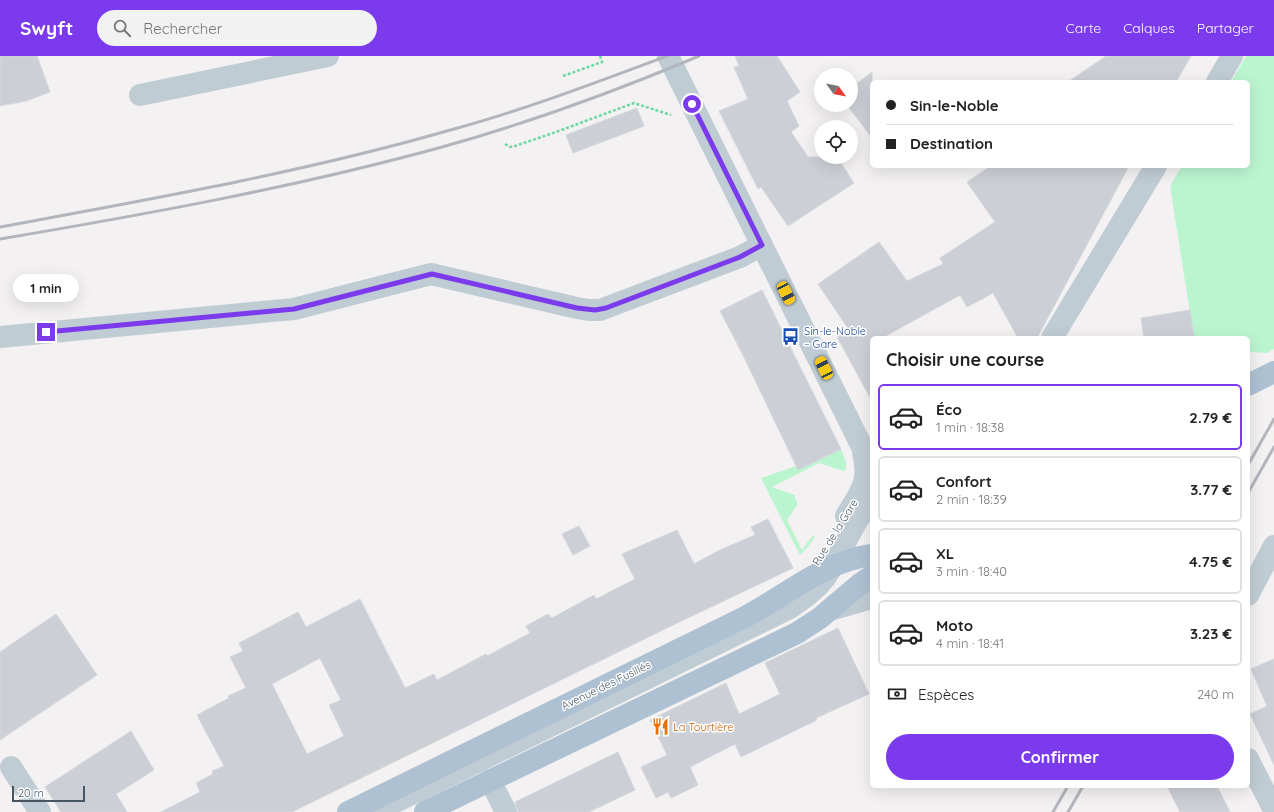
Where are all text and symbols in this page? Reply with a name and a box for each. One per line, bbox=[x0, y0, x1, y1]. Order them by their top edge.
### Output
search box bbox=[97, 10, 377, 46]
text: Swyft bbox=[20, 16, 73, 40]
icon: search bbox=[111, 17, 133, 39]
text: Rechercher bbox=[143, 19, 222, 38]
text: Carte bbox=[1066, 19, 1101, 37]
text: Calques bbox=[1123, 19, 1175, 37]
text: Partager bbox=[1197, 19, 1254, 37]
north arrow bbox=[814, 68, 858, 112]
map controls bbox=[814, 68, 858, 164]
route start bbox=[683, 95, 701, 113]
text: Sin-le-Noble bbox=[910, 96, 999, 115]
button: locate bbox=[814, 120, 858, 164]
text: Destination bbox=[910, 134, 993, 153]
callout: 1 min bbox=[13, 274, 79, 302]
text: 1 min bbox=[30, 280, 62, 296]
car bbox=[775, 280, 797, 306]
route end bbox=[37, 323, 55, 341]
place label: Sin-le-Noble – Gare bbox=[804, 324, 866, 351]
bus stop icon: Sin-le-Noble – Gare bbox=[781, 327, 801, 347]
text: Choisir une course bbox=[886, 348, 1044, 371]
car bbox=[813, 355, 835, 381]
icon: car bbox=[888, 399, 924, 435]
text: Éco bbox=[936, 400, 962, 419]
text: 2.79 € bbox=[1189, 408, 1232, 427]
text: 1 min · 18:38 bbox=[936, 419, 1004, 435]
icon: car bbox=[888, 471, 924, 507]
text: Confort bbox=[936, 472, 992, 491]
text: 3.77 € bbox=[1190, 480, 1232, 499]
text: 2 min · 18:39 bbox=[936, 491, 1007, 507]
street label: Rue de la Gare bbox=[809, 496, 861, 568]
icon: car bbox=[888, 543, 924, 579]
text: XL bbox=[936, 544, 954, 563]
text: 4.75 € bbox=[1189, 552, 1232, 571]
text: 3 min · 18:40 bbox=[936, 563, 1007, 579]
icon: car bbox=[888, 615, 924, 651]
text: Moto bbox=[936, 616, 973, 635]
text: 3.23 € bbox=[1190, 624, 1232, 643]
text: 4 min · 18:41 bbox=[936, 635, 1004, 651]
street label: Avenue des Fusillés bbox=[559, 657, 653, 713]
icon: cash bbox=[886, 683, 908, 705]
text: Espèces bbox=[918, 685, 974, 704]
text: 240 m bbox=[1197, 686, 1234, 702]
restaurant icon: La Tourtière bbox=[650, 717, 670, 737]
place label: La Tourtière bbox=[673, 720, 734, 734]
button: Confirmer bbox=[886, 734, 1234, 780]
scale bar bbox=[12, 784, 85, 803]
text: 20 m bbox=[18, 786, 44, 800]

